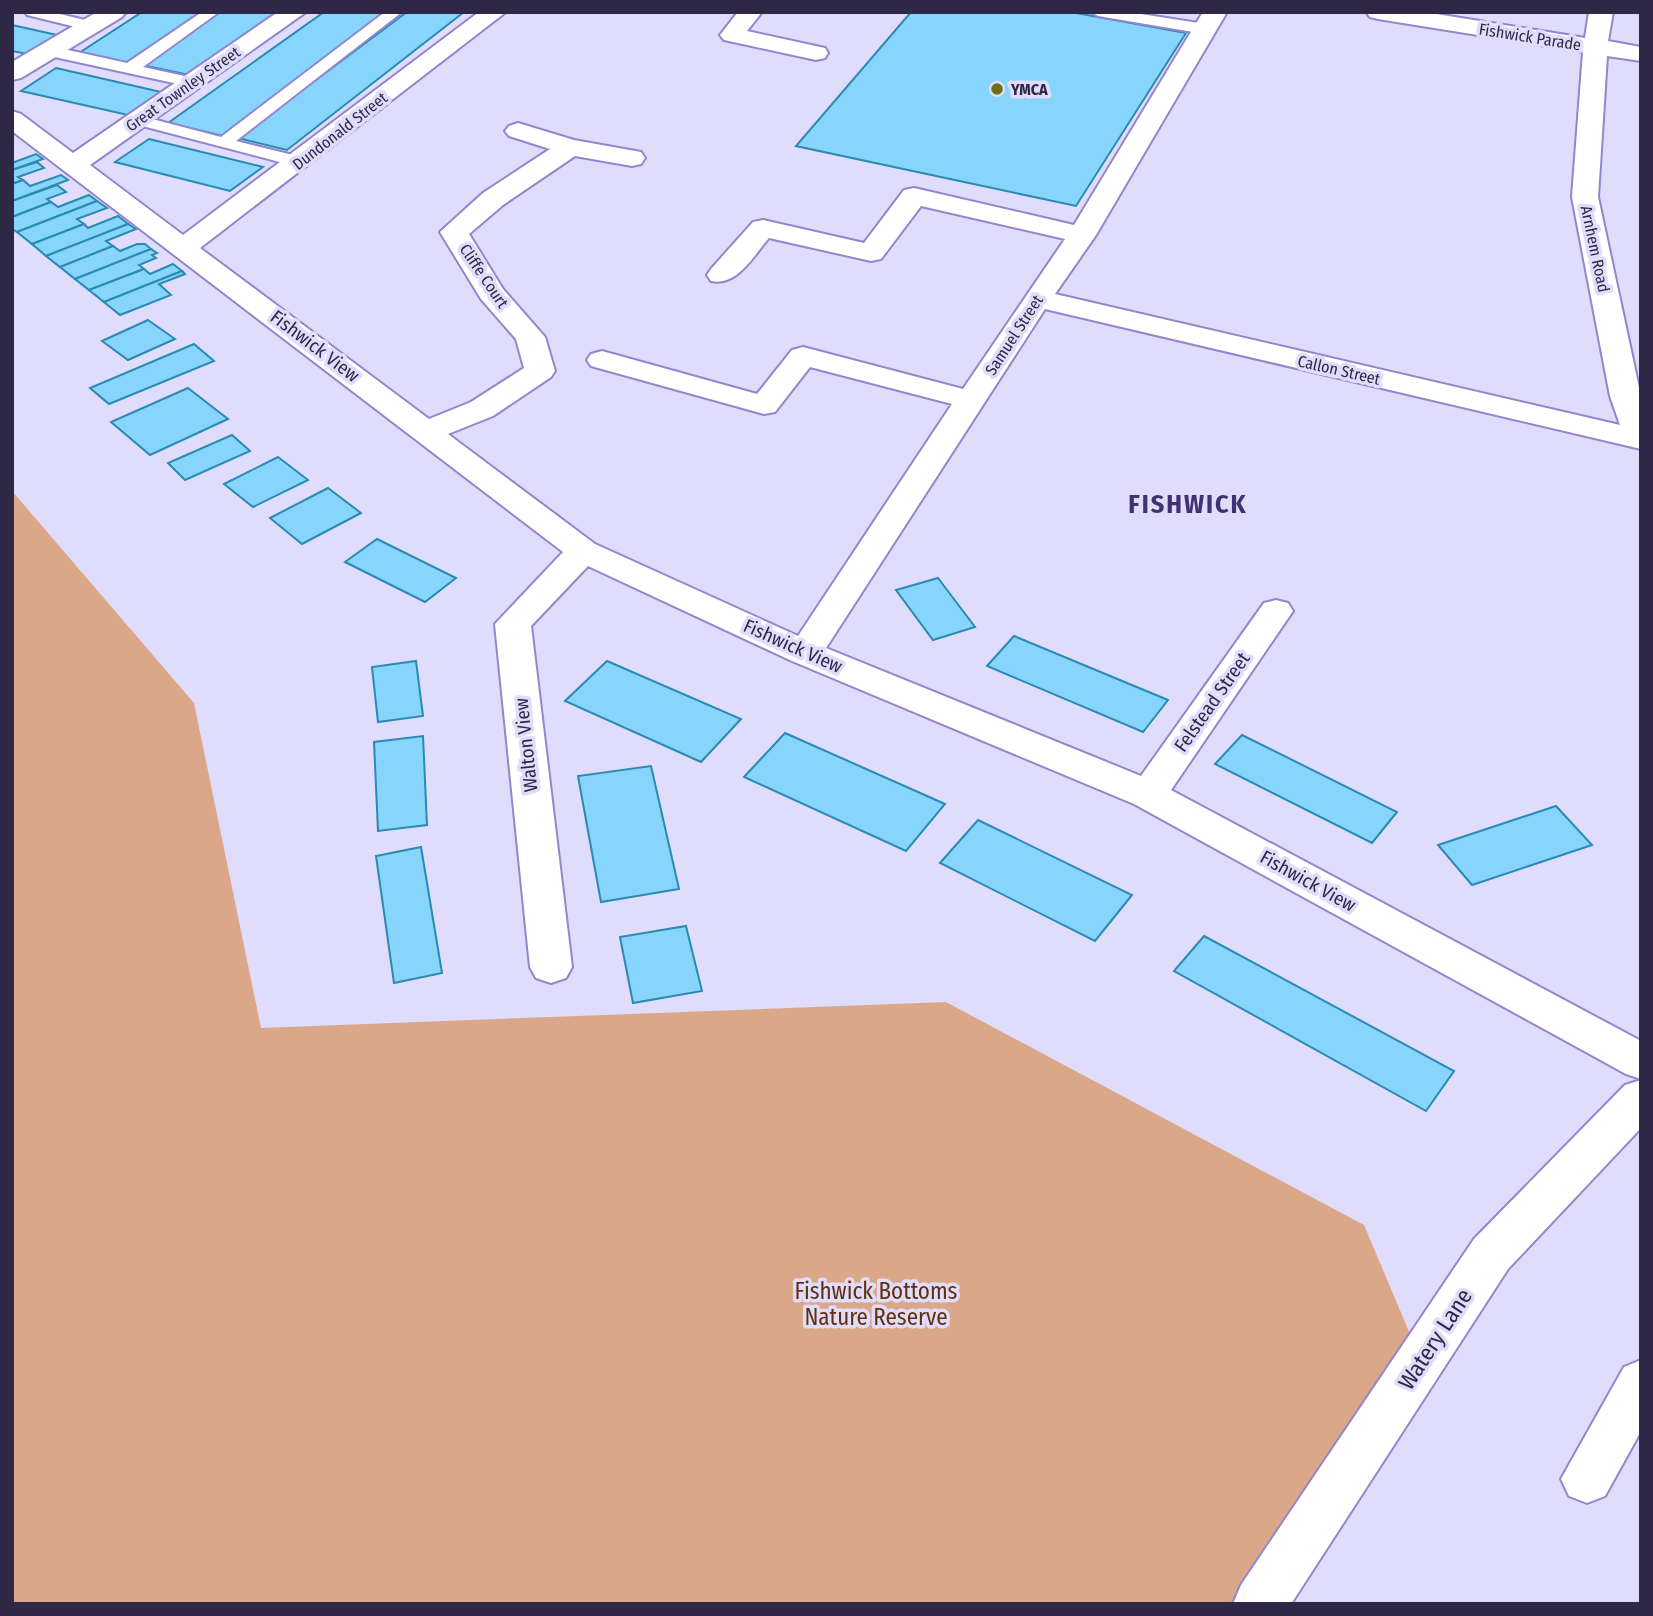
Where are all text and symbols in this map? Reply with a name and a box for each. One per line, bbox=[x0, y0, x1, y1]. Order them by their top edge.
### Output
street label: Fishwick Parade bbox=[1478, 20, 1583, 54]
street label: Great Townley Street bbox=[122, 42, 244, 135]
place label: YMCA bbox=[1010, 80, 1048, 99]
marker: YMCA bbox=[989, 81, 1005, 97]
street label: Dundonald Street bbox=[289, 88, 392, 174]
street label: Arnhem Road bbox=[1577, 204, 1613, 294]
street label: Cliffe Court bbox=[456, 240, 513, 312]
street label: Samuel Street bbox=[981, 291, 1047, 379]
street label: Fishwick View bbox=[266, 305, 365, 387]
street label: Callon Street bbox=[1296, 351, 1383, 389]
district label: FISHWICK bbox=[1128, 489, 1248, 520]
street label: Fishwick View bbox=[740, 614, 846, 678]
street label: Felstead Street bbox=[1169, 647, 1255, 756]
street label: Walton View bbox=[510, 696, 542, 793]
street label: Fishwick View bbox=[1256, 845, 1360, 917]
park label: Fishwick Bottoms Nature Reserve bbox=[795, 1277, 958, 1331]
street label: Watery Lane bbox=[1392, 1283, 1478, 1395]

